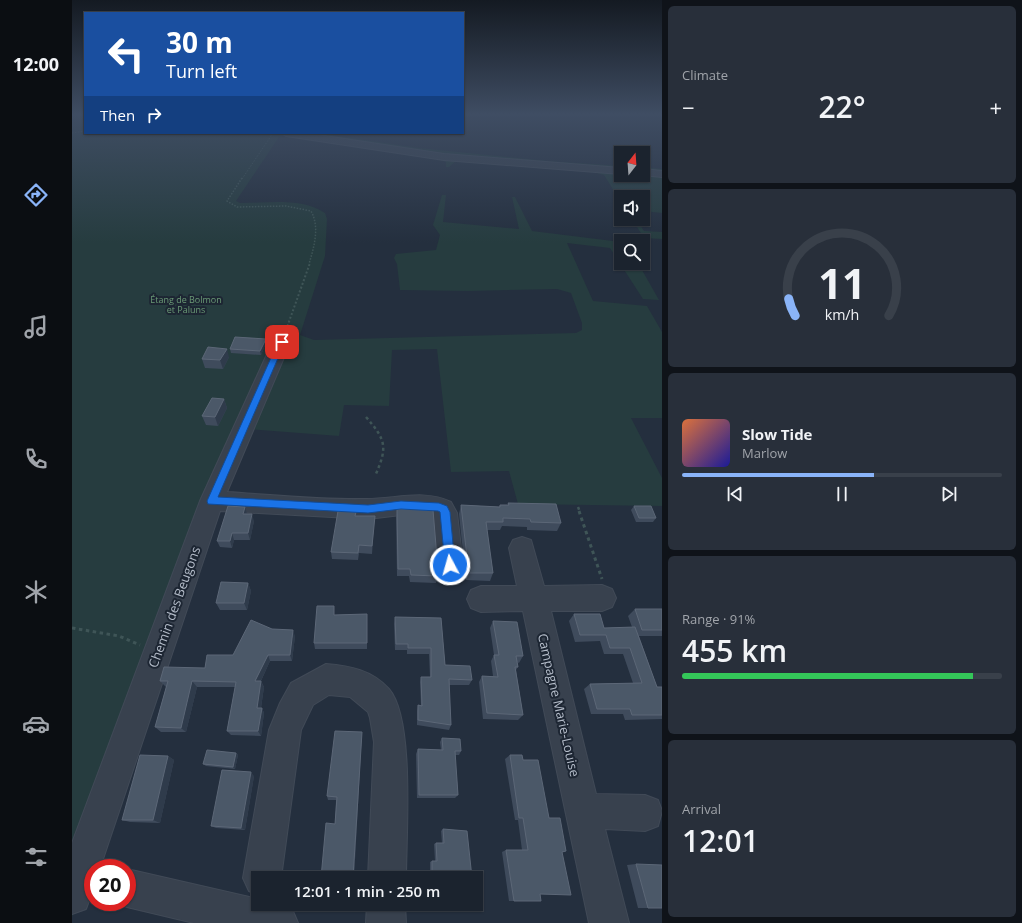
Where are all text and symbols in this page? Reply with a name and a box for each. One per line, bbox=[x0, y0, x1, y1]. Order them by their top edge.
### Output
text: 30 m bbox=[166, 23, 233, 61]
icon: left bbox=[100, 28, 152, 80]
text: 12:00 bbox=[13, 52, 59, 76]
text: Turn left bbox=[166, 59, 237, 83]
text: Climate bbox=[682, 66, 728, 84]
text: 22° bbox=[818, 86, 866, 127]
text: − bbox=[682, 92, 695, 122]
text: + bbox=[989, 92, 1002, 122]
icon: right bbox=[143, 104, 165, 126]
text: Then bbox=[100, 105, 135, 125]
north arrow bbox=[614, 146, 650, 182]
map controls bbox=[614, 146, 650, 270]
icon: directions bbox=[22, 181, 50, 209]
button: sound bbox=[614, 190, 650, 226]
button: search bbox=[614, 234, 650, 270]
text: 11 bbox=[818, 255, 866, 311]
park label: Étang de Bolmon et Paluns bbox=[150, 293, 222, 316]
text: km/h bbox=[825, 305, 859, 324]
icon: music bbox=[22, 313, 50, 341]
pin bbox=[265, 325, 299, 359]
icon: arrive bbox=[271, 331, 293, 353]
text: Slow Tide bbox=[742, 424, 812, 444]
text: Marlow bbox=[742, 444, 787, 462]
icon: phone bbox=[22, 445, 50, 473]
icon: previous bbox=[724, 483, 746, 505]
icon: pause bbox=[831, 483, 853, 505]
icon: next bbox=[938, 483, 960, 505]
street label: Chemin des Beugons bbox=[144, 544, 204, 670]
position arrow bbox=[429, 544, 471, 586]
icon: climate bbox=[22, 578, 50, 606]
text: Range · 91% bbox=[682, 610, 755, 628]
text: 455 km bbox=[682, 630, 787, 671]
street label: Campagne Marie-Louise bbox=[534, 632, 584, 778]
icon: car bbox=[22, 710, 50, 738]
text: Arrival bbox=[682, 800, 721, 818]
text: 12:01 bbox=[682, 820, 759, 861]
icon: filters bbox=[22, 843, 50, 871]
speed limit sign: 20 bbox=[84, 859, 136, 911]
text: 12:01 · 1 min · 250 m bbox=[294, 881, 440, 901]

